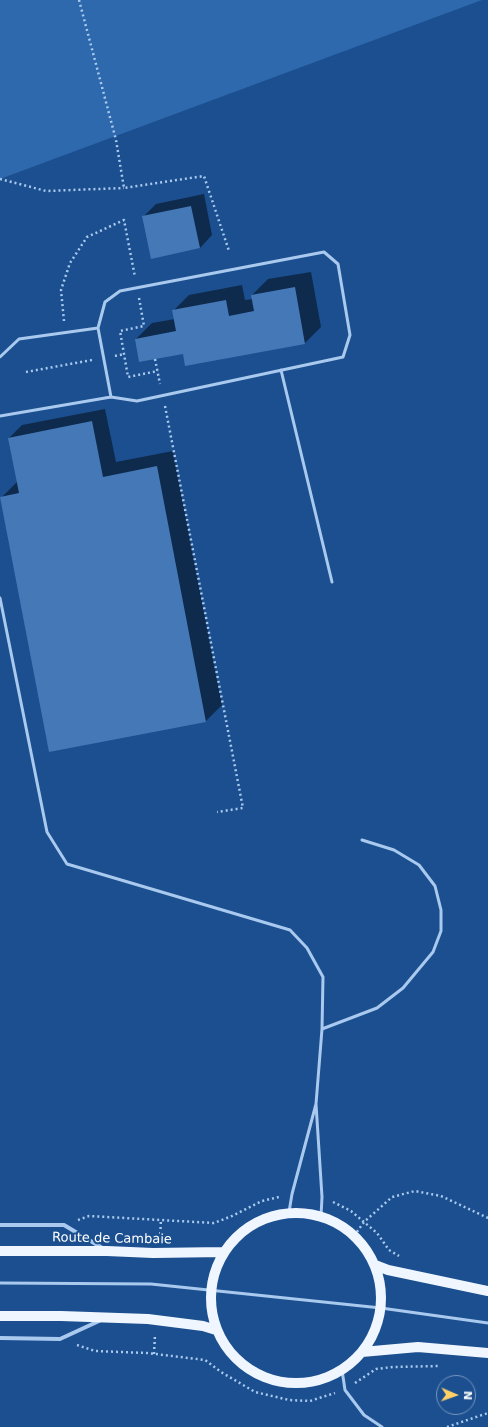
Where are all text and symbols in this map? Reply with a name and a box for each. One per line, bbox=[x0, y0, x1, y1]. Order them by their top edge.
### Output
street label: Route de Cambaie bbox=[52, 1230, 172, 1248]
north arrow bbox=[436, 1375, 476, 1415]
text: N bbox=[461, 1391, 474, 1400]

